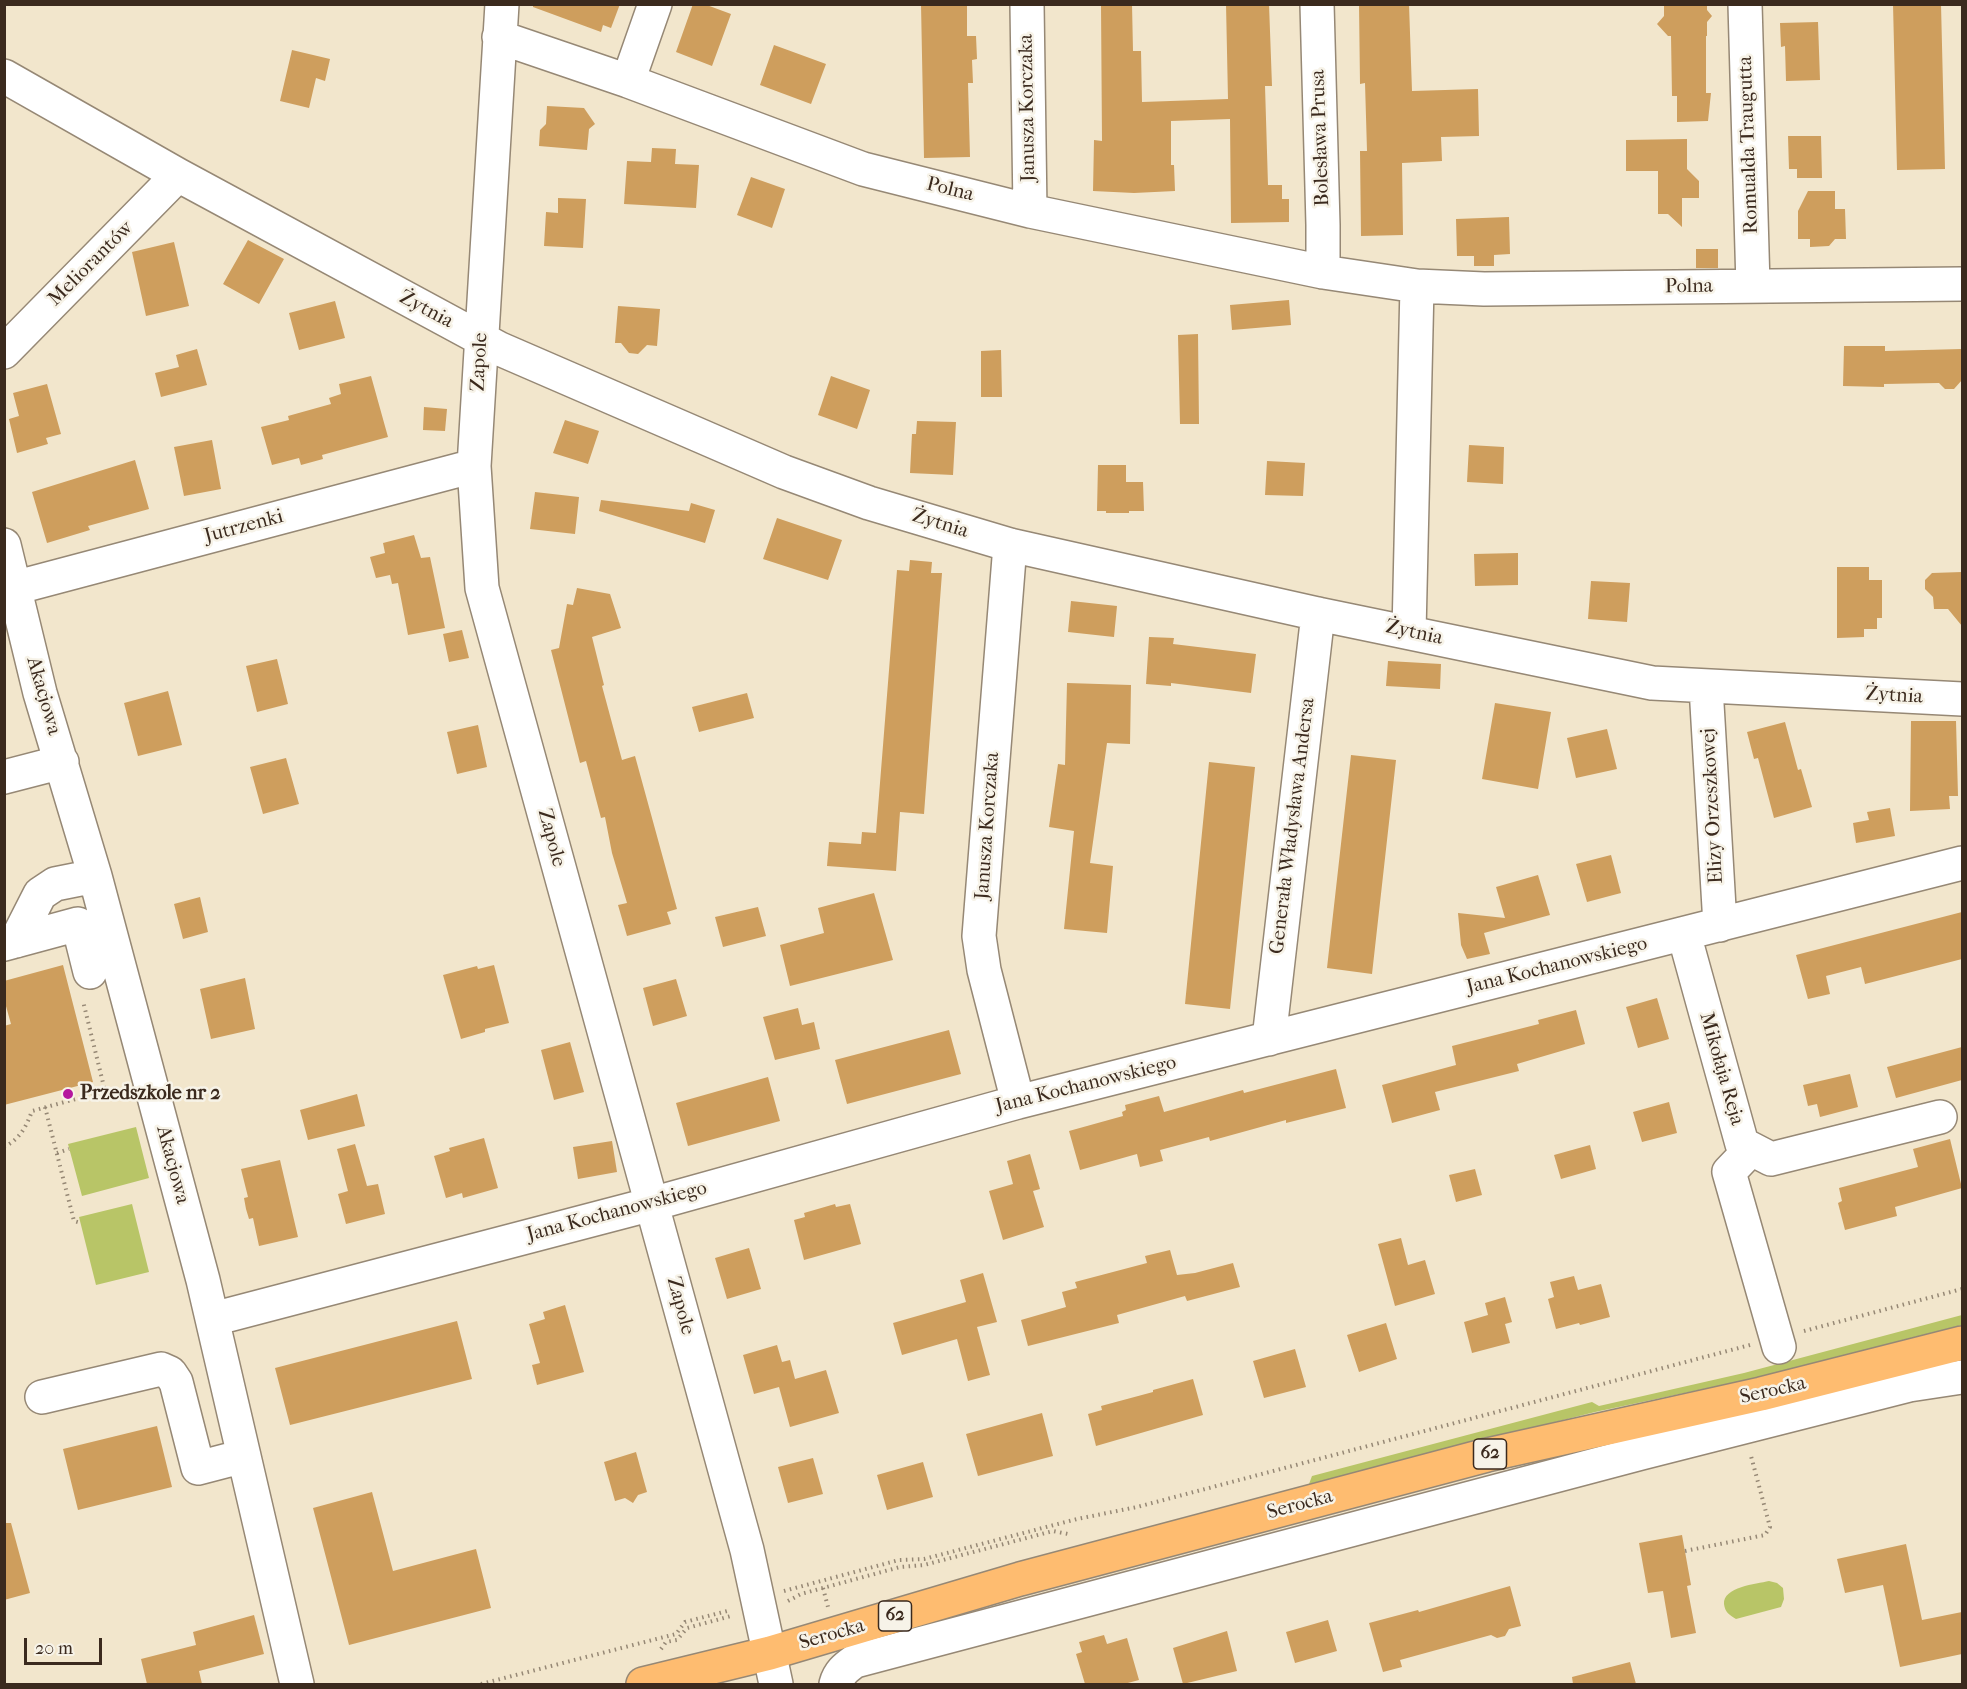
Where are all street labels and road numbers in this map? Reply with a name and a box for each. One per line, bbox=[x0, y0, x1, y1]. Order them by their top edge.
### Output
street label: Janusza Korczaka bbox=[1015, 34, 1041, 182]
street label: Romualda Traugutta bbox=[1734, 56, 1764, 234]
street label: Bolesława Prusa bbox=[1307, 69, 1335, 207]
street label: Polna bbox=[924, 173, 976, 207]
street label: Meliorantów bbox=[44, 217, 138, 311]
street label: Polna bbox=[1665, 275, 1713, 299]
street label: Żytnia bbox=[395, 286, 457, 334]
street label: Zapole bbox=[466, 332, 494, 392]
street label: Żytnia bbox=[909, 504, 971, 544]
street label: Jutrzenki bbox=[202, 505, 286, 549]
street label: Żytnia bbox=[1383, 615, 1445, 651]
street label: Akacjowa bbox=[20, 654, 66, 738]
street label: Żytnia bbox=[1865, 683, 1923, 709]
street label: Generała Władysława Andersa bbox=[1265, 696, 1321, 956]
street label: Elizy Orzeszkowej bbox=[1697, 728, 1729, 884]
street label: Janusza Korczaka bbox=[971, 751, 1005, 901]
street label: Zapole bbox=[532, 806, 570, 870]
street label: Jana Kochanowskiego bbox=[1464, 932, 1650, 1000]
street label: Mikołaja Reja bbox=[1693, 1010, 1749, 1128]
street label: Jana Kochanowskiego bbox=[993, 1051, 1179, 1119]
street label: Akacjowa bbox=[150, 1123, 194, 1207]
street label: Jana Kochanowskiego bbox=[524, 1176, 710, 1248]
street label: Zapole bbox=[661, 1274, 699, 1338]
street label: Serocka bbox=[1738, 1372, 1808, 1410]
road number: 62 bbox=[1474, 1439, 1506, 1469]
street label: Serocka bbox=[1265, 1485, 1335, 1525]
road number: 62 bbox=[878, 1601, 912, 1631]
street label: Serocka bbox=[796, 1614, 868, 1656]

